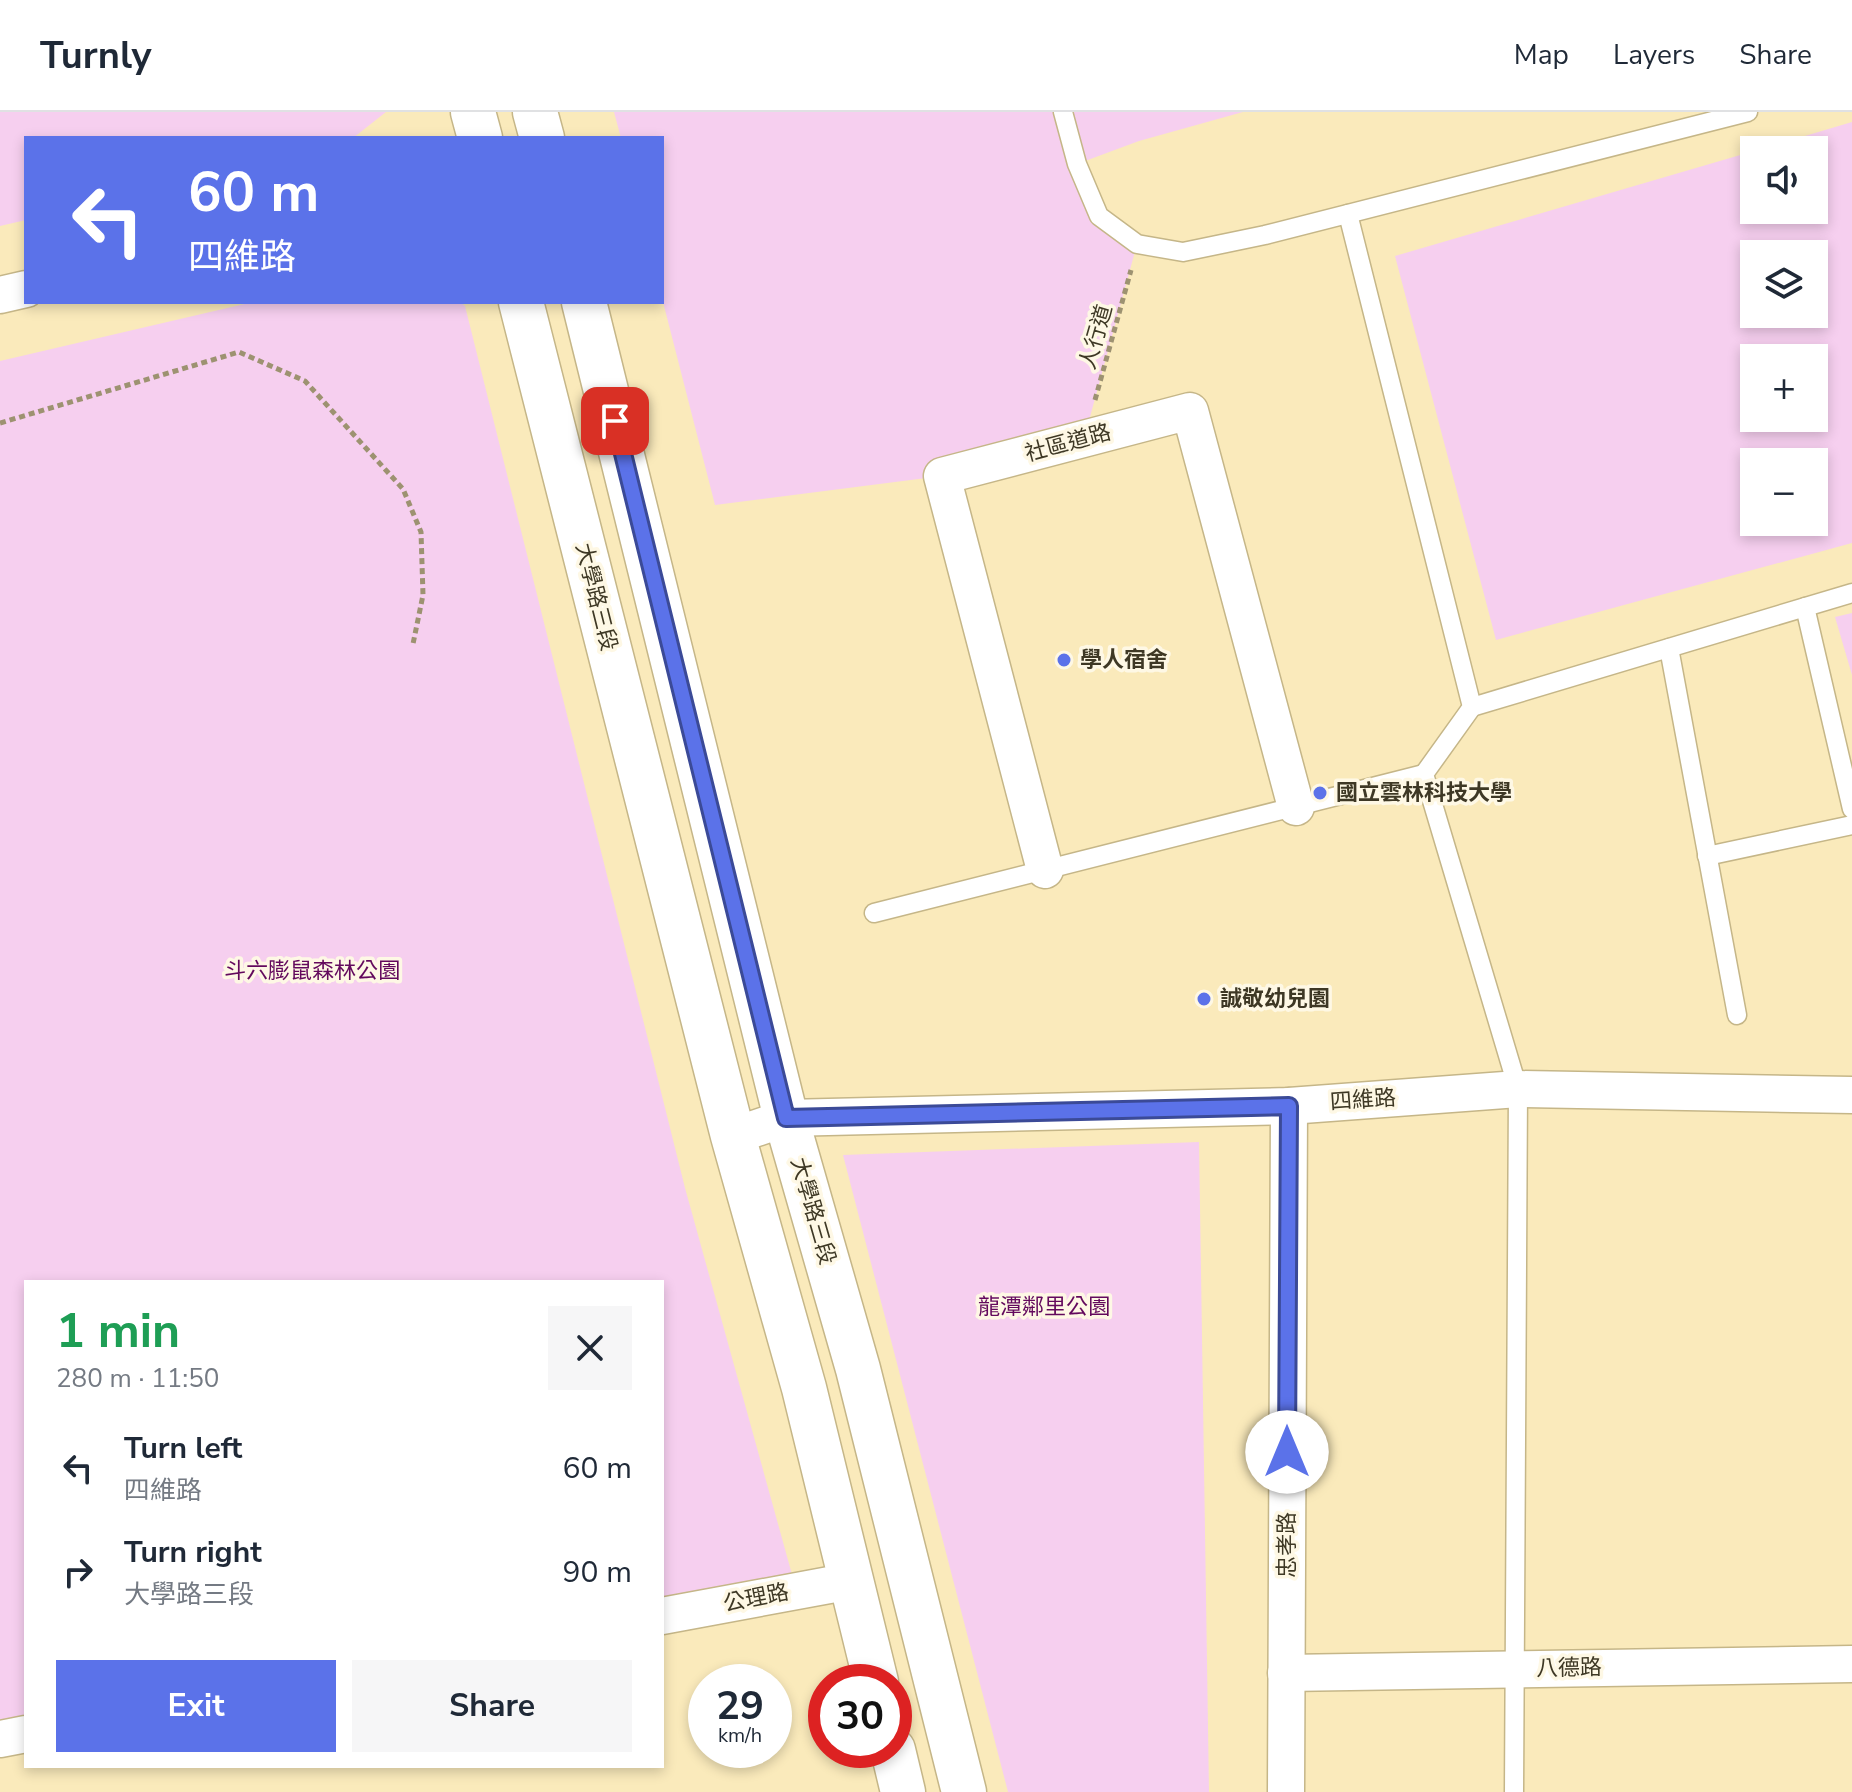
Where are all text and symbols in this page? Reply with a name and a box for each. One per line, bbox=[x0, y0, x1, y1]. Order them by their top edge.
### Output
text: Turnly bbox=[40, 30, 152, 81]
text: Map bbox=[1514, 36, 1569, 74]
text: Layers bbox=[1613, 36, 1695, 74]
text: Share bbox=[1739, 36, 1812, 74]
map controls bbox=[1740, 136, 1828, 536]
button: sound bbox=[1740, 136, 1828, 224]
text: 60 m bbox=[188, 154, 319, 231]
icon: left bbox=[56, 168, 160, 272]
text: 四維路 bbox=[188, 233, 296, 282]
button: layers bbox=[1740, 240, 1828, 328]
street label: 人行道 bbox=[1072, 301, 1120, 373]
button: + bbox=[1740, 344, 1828, 432]
pin bbox=[581, 387, 649, 455]
icon: arrive bbox=[593, 399, 637, 443]
street label: 社區道路 bbox=[1022, 417, 1114, 469]
button: − bbox=[1740, 448, 1828, 536]
street label: 大學路三段 bbox=[568, 540, 624, 654]
place label: 學人宿舍 bbox=[1080, 645, 1168, 675]
marker: 學人宿舍 bbox=[1055, 651, 1073, 669]
place label: 國立雲林科技大學 bbox=[1336, 778, 1512, 808]
marker: 國立雲林科技大學 bbox=[1311, 784, 1329, 802]
park label: 斗六膨鼠森林公園 bbox=[224, 956, 400, 986]
place label: 誠敬幼兒園 bbox=[1220, 984, 1330, 1014]
marker: 誠敬幼兒園 bbox=[1195, 990, 1213, 1008]
street label: 四維路 bbox=[1329, 1083, 1397, 1117]
street label: 大學路三段 bbox=[783, 1154, 843, 1268]
park label: 龍潭鄰里公園 bbox=[978, 1292, 1110, 1322]
text: 1 min bbox=[56, 1298, 180, 1364]
button: close bbox=[548, 1306, 632, 1390]
text: 280 m · 11:50 bbox=[56, 1361, 219, 1396]
position arrow bbox=[1245, 1410, 1329, 1494]
text: Turn left bbox=[124, 1428, 242, 1469]
icon: left bbox=[56, 1446, 100, 1490]
text: 60 m bbox=[563, 1448, 632, 1489]
text: 四維路 bbox=[124, 1473, 202, 1508]
street label: 忠孝路 bbox=[1272, 1512, 1302, 1578]
text: Turn right bbox=[124, 1532, 262, 1573]
icon: right bbox=[56, 1550, 100, 1594]
text: 90 m bbox=[563, 1552, 632, 1593]
text: 大學路三段 bbox=[124, 1577, 254, 1612]
street label: 公理路 bbox=[721, 1577, 791, 1619]
street label: 八德路 bbox=[1536, 1652, 1602, 1684]
button: Exit bbox=[56, 1660, 336, 1752]
button: Share bbox=[352, 1660, 632, 1752]
speed limit sign: 30 bbox=[808, 1664, 912, 1768]
text: 29 bbox=[716, 1679, 764, 1733]
text: km/h bbox=[718, 1722, 762, 1749]

